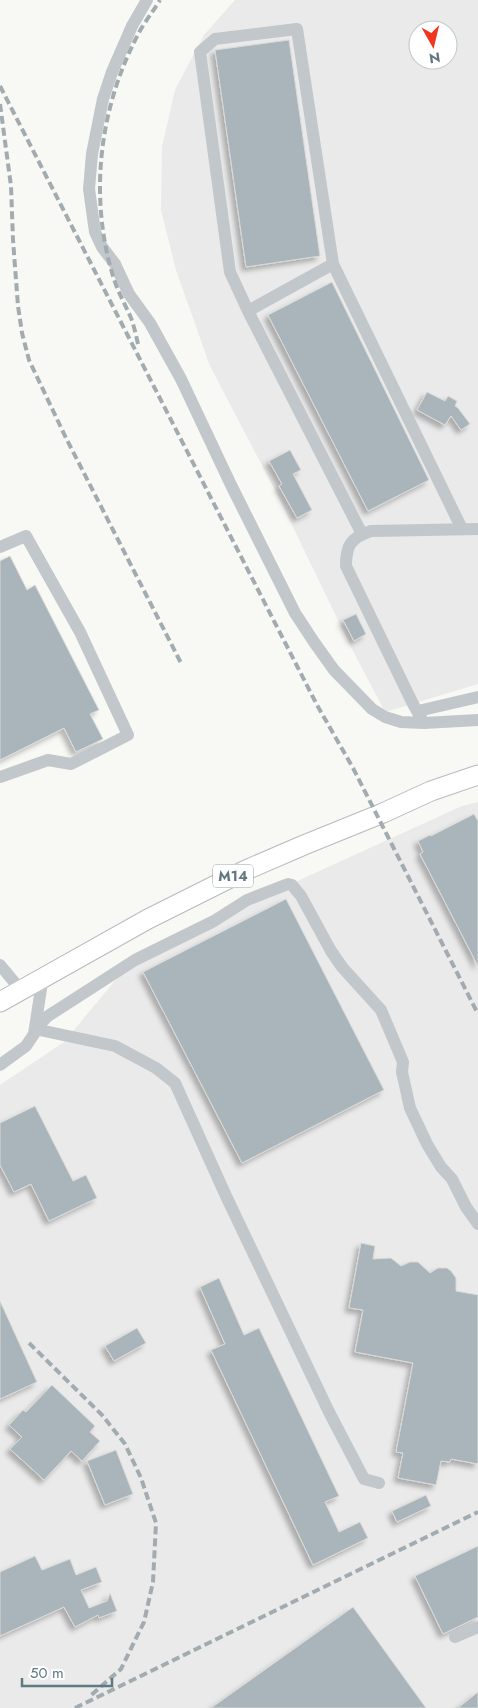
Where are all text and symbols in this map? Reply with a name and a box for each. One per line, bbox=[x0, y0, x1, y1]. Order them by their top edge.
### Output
north arrow bbox=[408, 20, 458, 70]
text: N bbox=[428, 47, 442, 69]
road number: M14 bbox=[213, 864, 253, 888]
scale bar bbox=[22, 1656, 112, 1688]
text: 50 m bbox=[30, 1662, 64, 1684]

